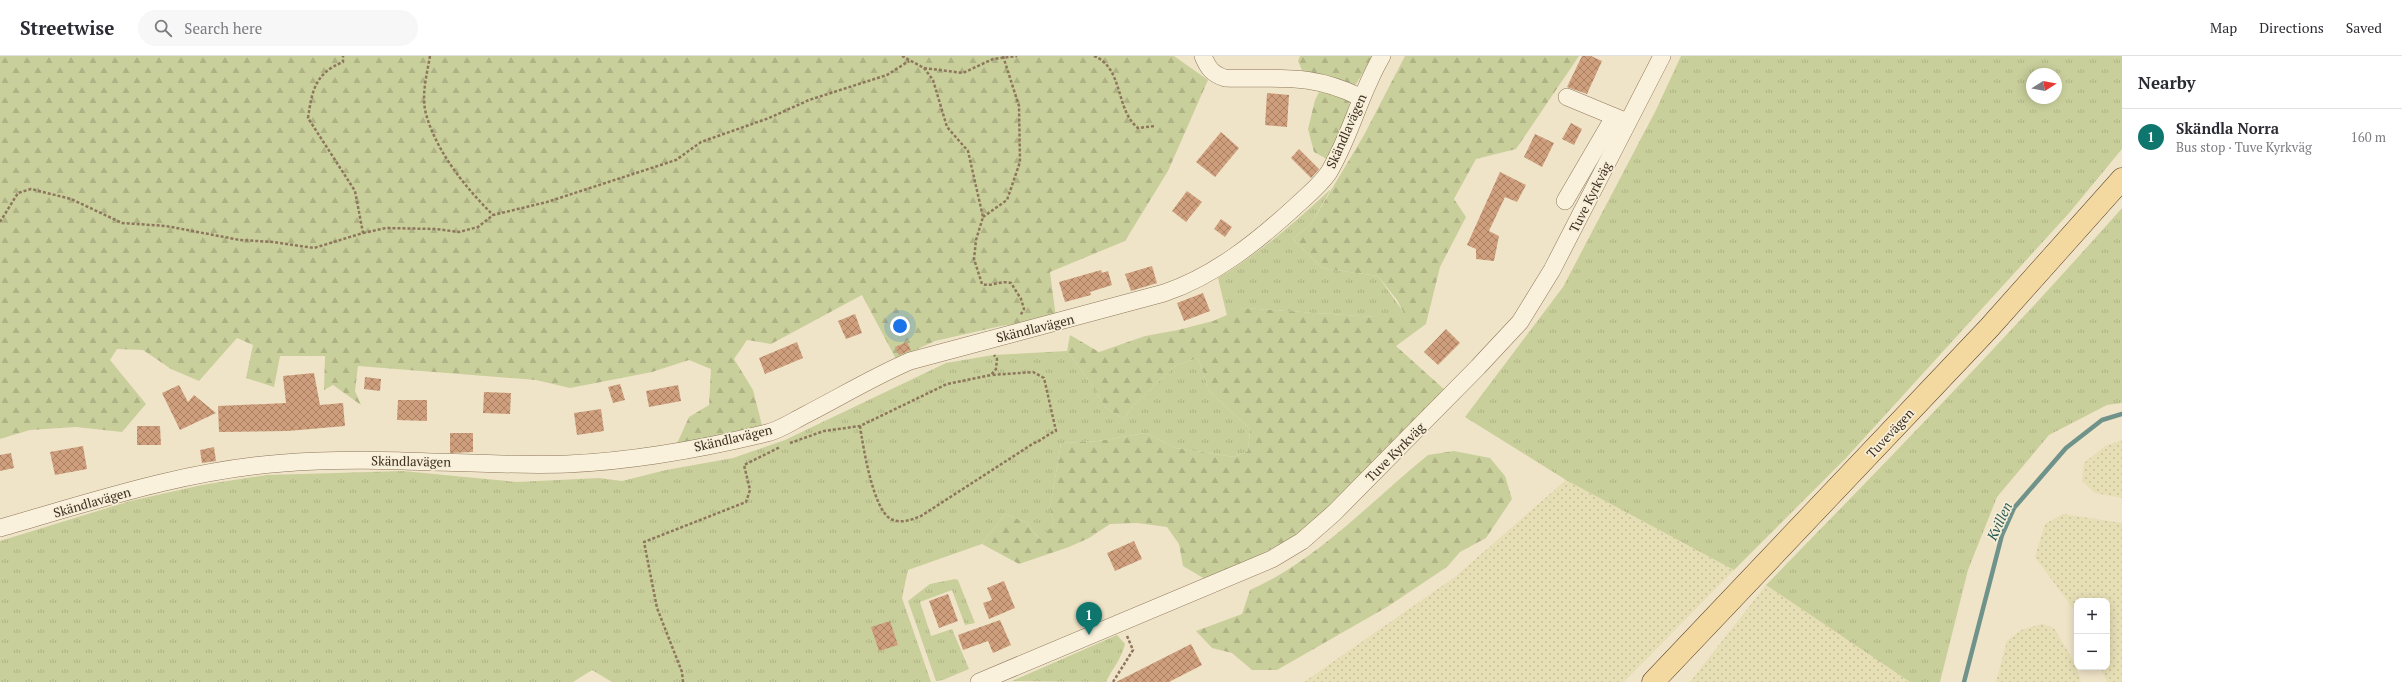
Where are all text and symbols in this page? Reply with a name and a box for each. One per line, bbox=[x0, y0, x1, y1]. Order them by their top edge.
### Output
search box bbox=[138, 10, 418, 46]
text: Streetwise bbox=[20, 15, 114, 40]
icon: search bbox=[152, 17, 174, 39]
text: Search here bbox=[184, 18, 262, 38]
text: Map bbox=[2210, 18, 2237, 37]
text: Directions bbox=[2259, 18, 2324, 37]
text: Saved bbox=[2346, 18, 2382, 37]
north arrow bbox=[2026, 68, 2062, 104]
text: Nearby bbox=[2138, 71, 2196, 94]
street label: Skändlavägen bbox=[1322, 91, 1371, 171]
text: Skändla Norra bbox=[2176, 118, 2279, 138]
text: 1 bbox=[2147, 128, 2155, 146]
text: 160 m bbox=[2351, 128, 2386, 146]
text: Bus stop · Tuve Kyrkväg bbox=[2176, 138, 2312, 156]
street label: Tuve Kyrkväg bbox=[1564, 158, 1616, 235]
street label: Skändlavägen bbox=[994, 310, 1076, 346]
your location bbox=[890, 316, 910, 336]
street label: Tuvevägen bbox=[1862, 404, 1918, 462]
street label: Tuve Kyrkväg bbox=[1361, 418, 1429, 486]
street label: Skändlavägen bbox=[692, 420, 774, 456]
street label: Skändlavägen bbox=[371, 451, 451, 471]
street label: Skändlavägen bbox=[51, 482, 133, 522]
water label: Kvillen bbox=[1981, 499, 2016, 544]
map controls bbox=[2074, 598, 2110, 670]
button: + bbox=[2074, 598, 2110, 634]
pin: 1 bbox=[1076, 602, 1102, 635]
button: − bbox=[2074, 634, 2110, 670]

